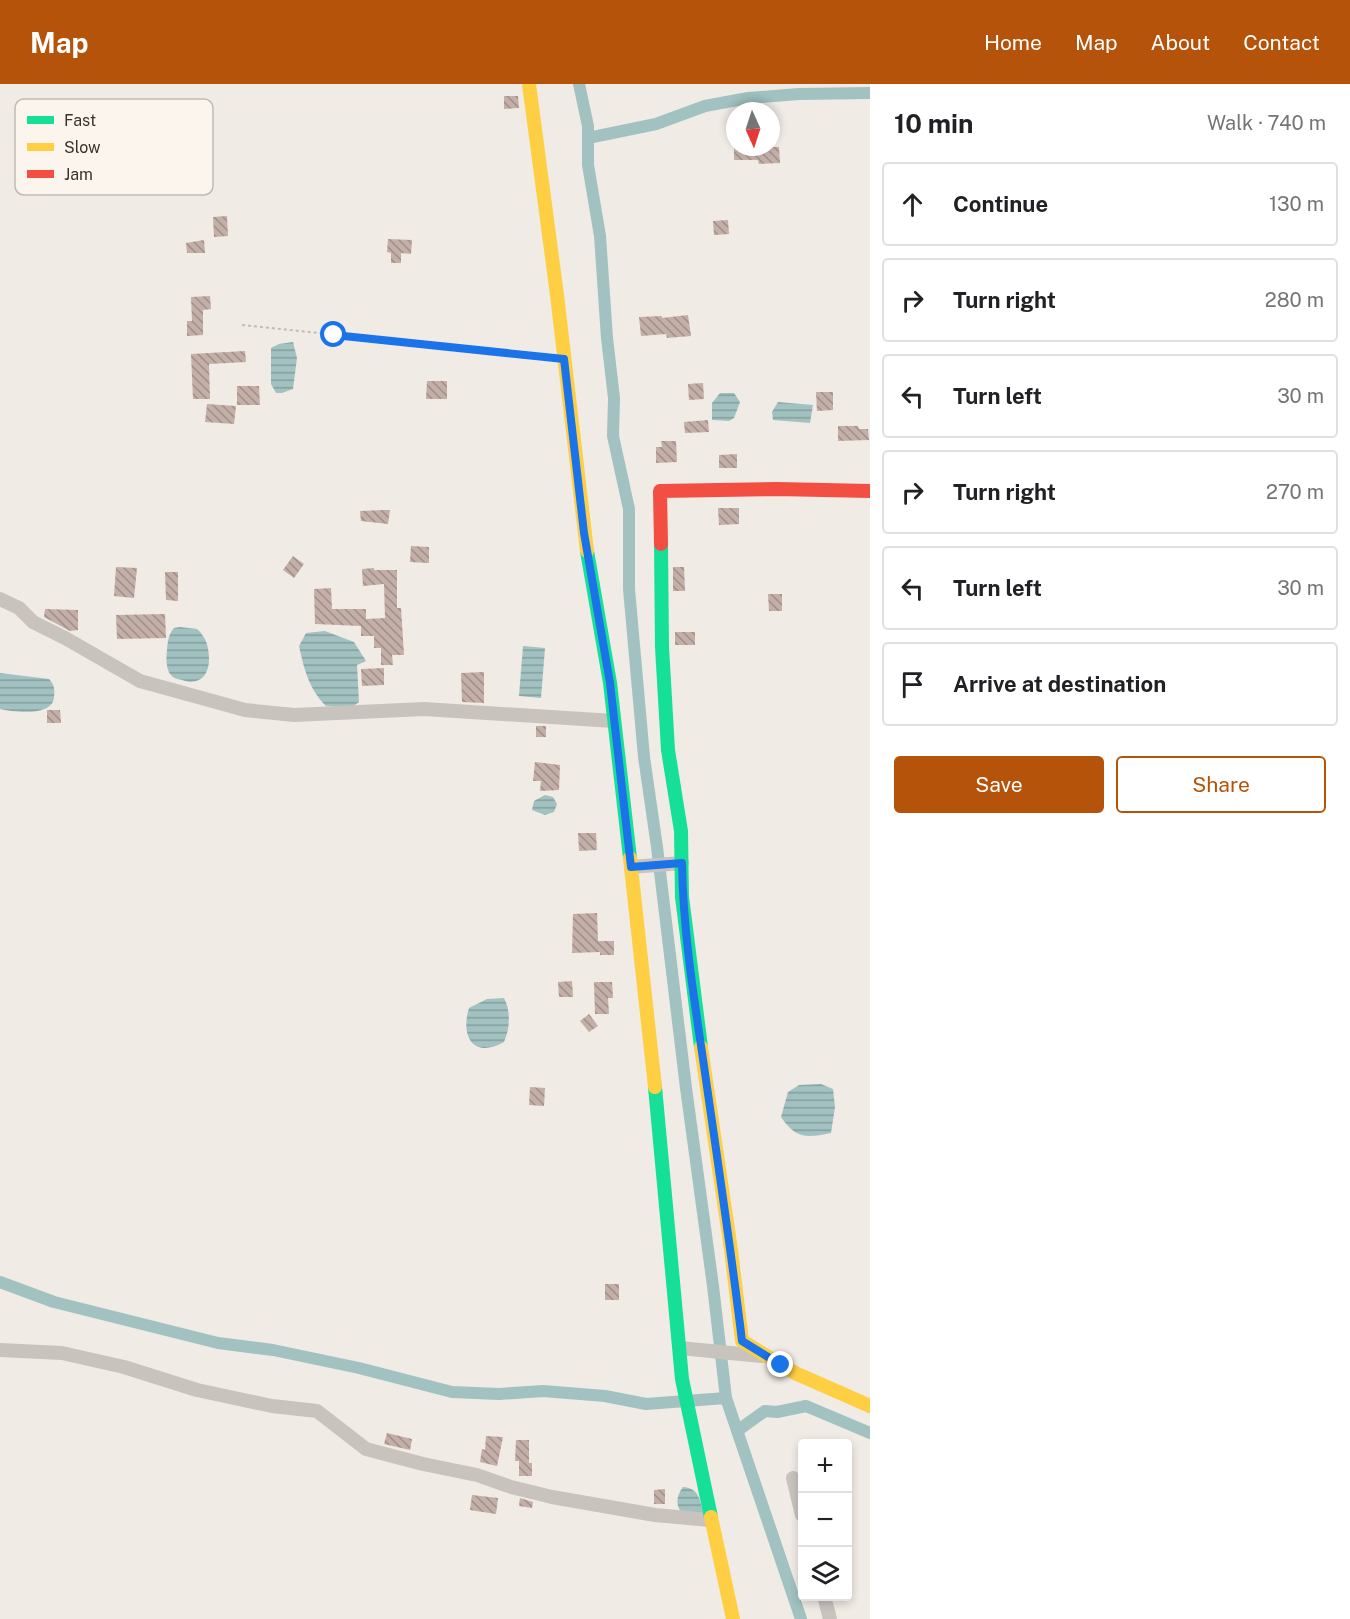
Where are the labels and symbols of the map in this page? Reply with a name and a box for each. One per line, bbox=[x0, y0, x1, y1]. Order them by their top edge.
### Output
legend bbox=[15, 99, 213, 195]
north arrow bbox=[726, 102, 780, 156]
text: Fast bbox=[64, 111, 96, 130]
text: Slow bbox=[64, 138, 101, 157]
text: Jam bbox=[64, 165, 93, 184]
route start bbox=[320, 321, 346, 347]
route end bbox=[767, 1351, 793, 1377]

